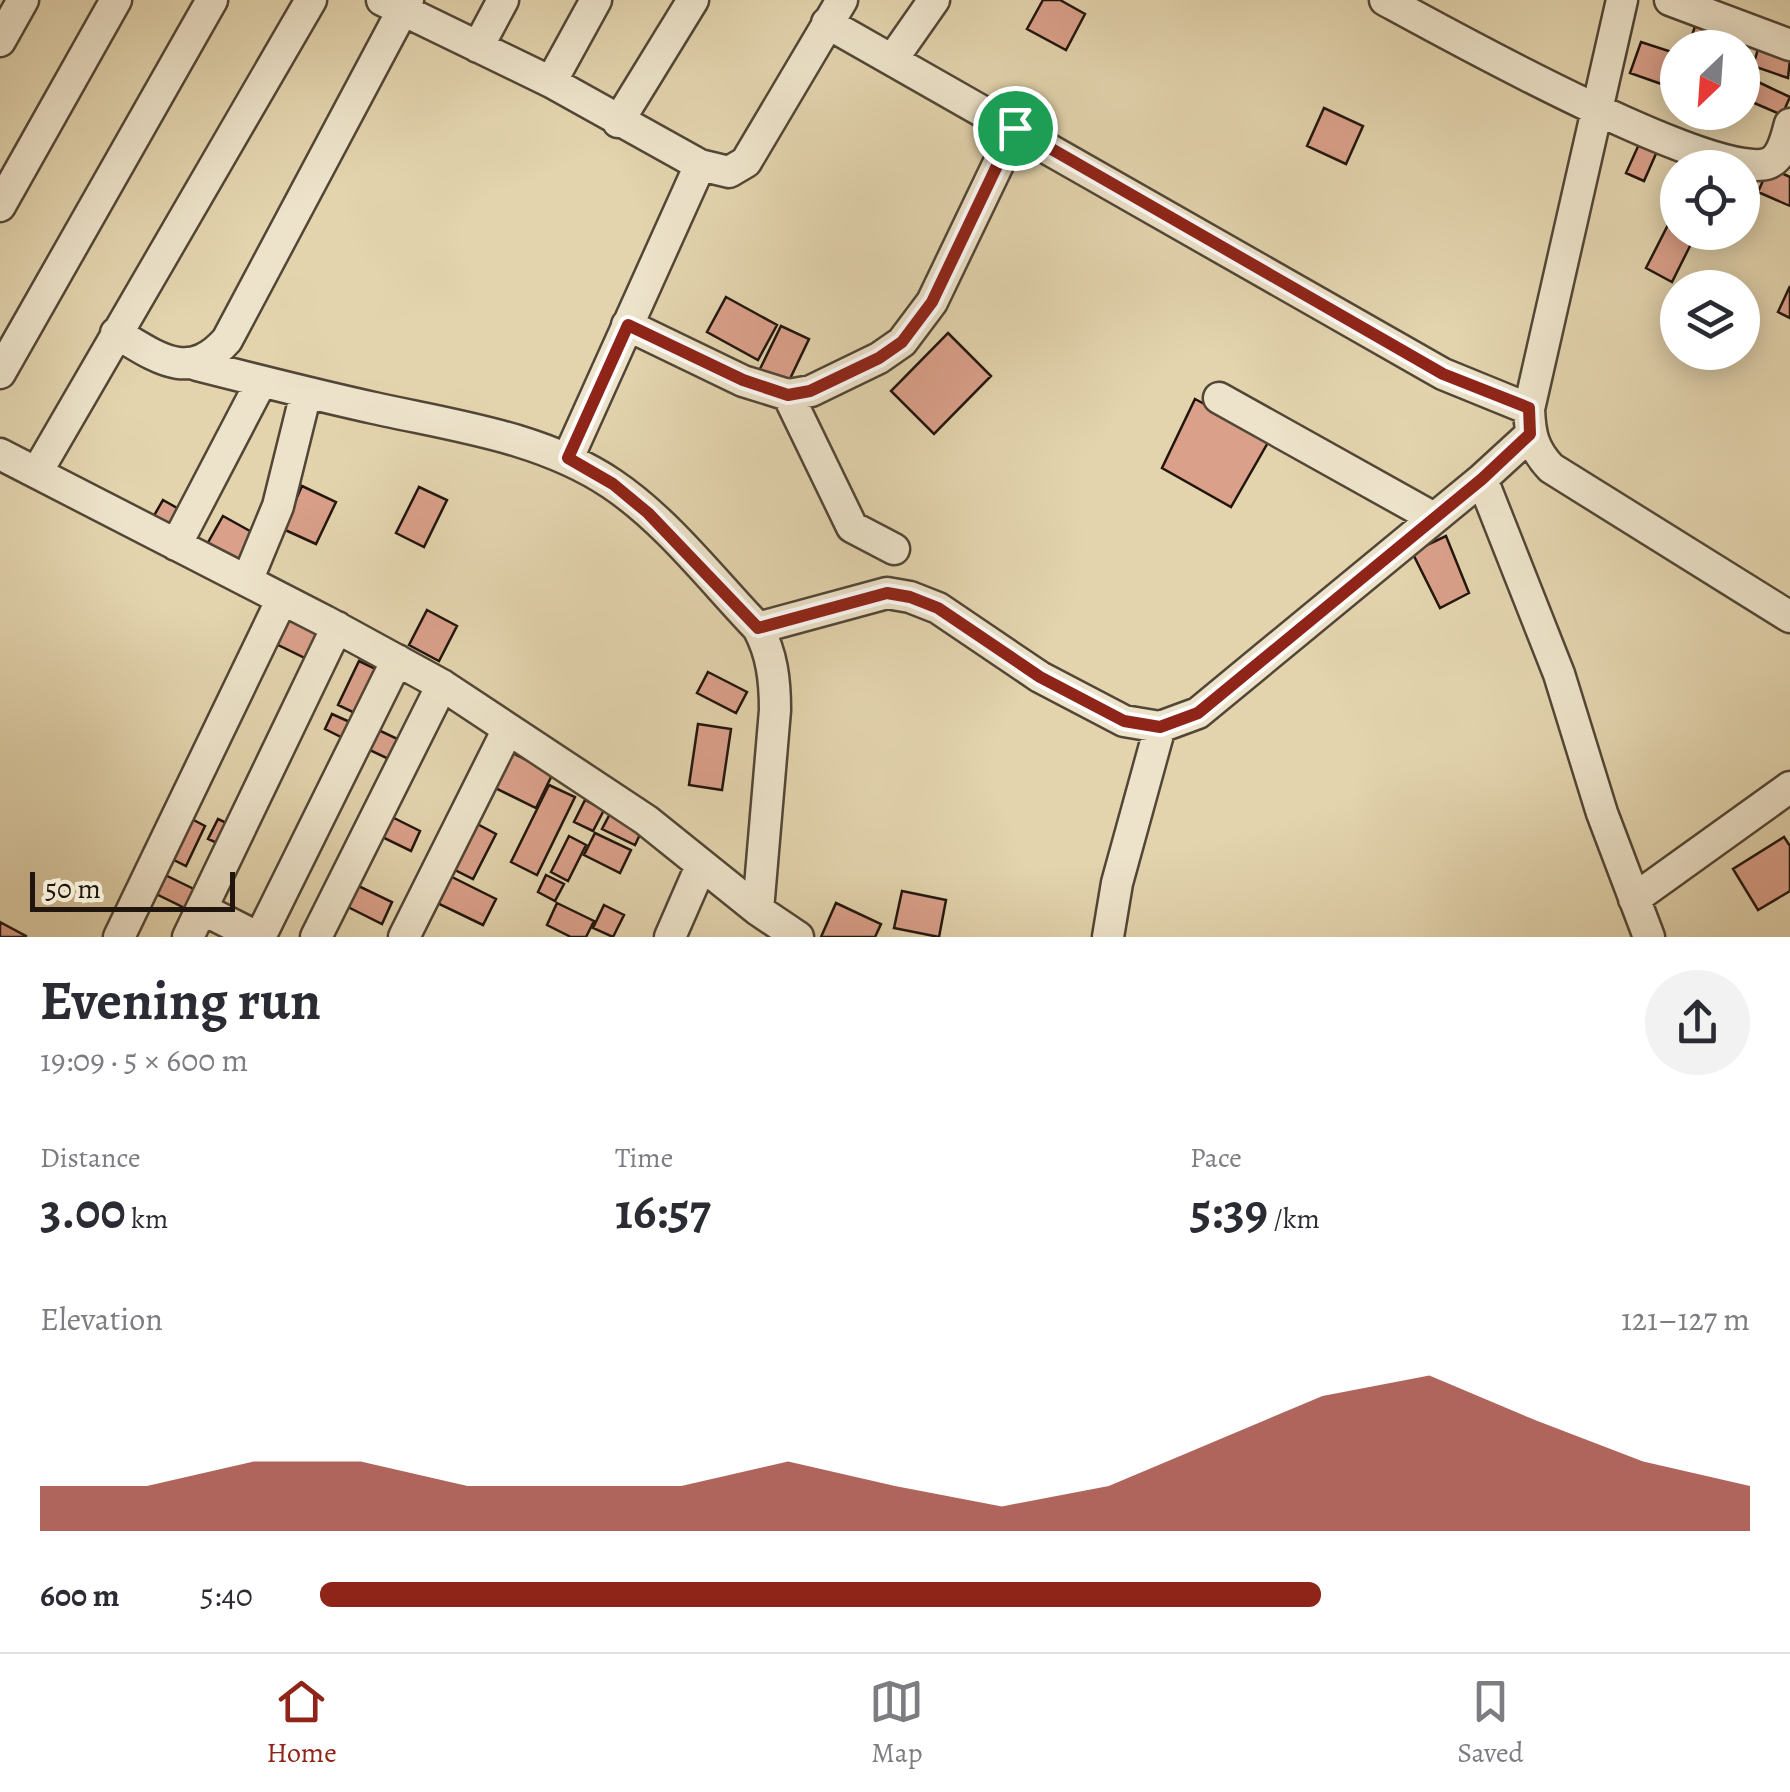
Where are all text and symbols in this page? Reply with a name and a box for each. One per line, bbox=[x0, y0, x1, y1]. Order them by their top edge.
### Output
north arrow bbox=[1660, 30, 1760, 130]
map controls bbox=[1660, 30, 1760, 370]
pin bbox=[973, 86, 1058, 171]
icon: arrive bbox=[988, 101, 1043, 156]
button: locate bbox=[1660, 150, 1760, 250]
button: layers bbox=[1660, 270, 1760, 370]
scale bar bbox=[30, 867, 235, 911]
text: 50 m bbox=[45, 870, 101, 908]
text: Evening run bbox=[40, 963, 321, 1038]
button: share bbox=[1645, 970, 1750, 1075]
text: 19:09 · 5 × 600 m bbox=[40, 1038, 248, 1082]
text: Distance bbox=[40, 1139, 140, 1177]
text: Time bbox=[615, 1139, 673, 1177]
text: Pace bbox=[1190, 1139, 1242, 1177]
text: 3.00 bbox=[40, 1177, 126, 1245]
text: 16:57 bbox=[615, 1177, 711, 1245]
text: 5:39 bbox=[1190, 1177, 1268, 1245]
text: km bbox=[126, 1200, 168, 1238]
text: /km bbox=[1268, 1200, 1320, 1238]
text: Elevation bbox=[40, 1297, 163, 1341]
text: 121–127 m bbox=[1621, 1297, 1750, 1341]
text: 600 m bbox=[40, 1573, 120, 1617]
text: 5:40 bbox=[200, 1573, 253, 1617]
tab: Home bbox=[266, 1674, 337, 1772]
tab: Map bbox=[869, 1674, 924, 1772]
tab: Saved bbox=[1457, 1674, 1524, 1772]

